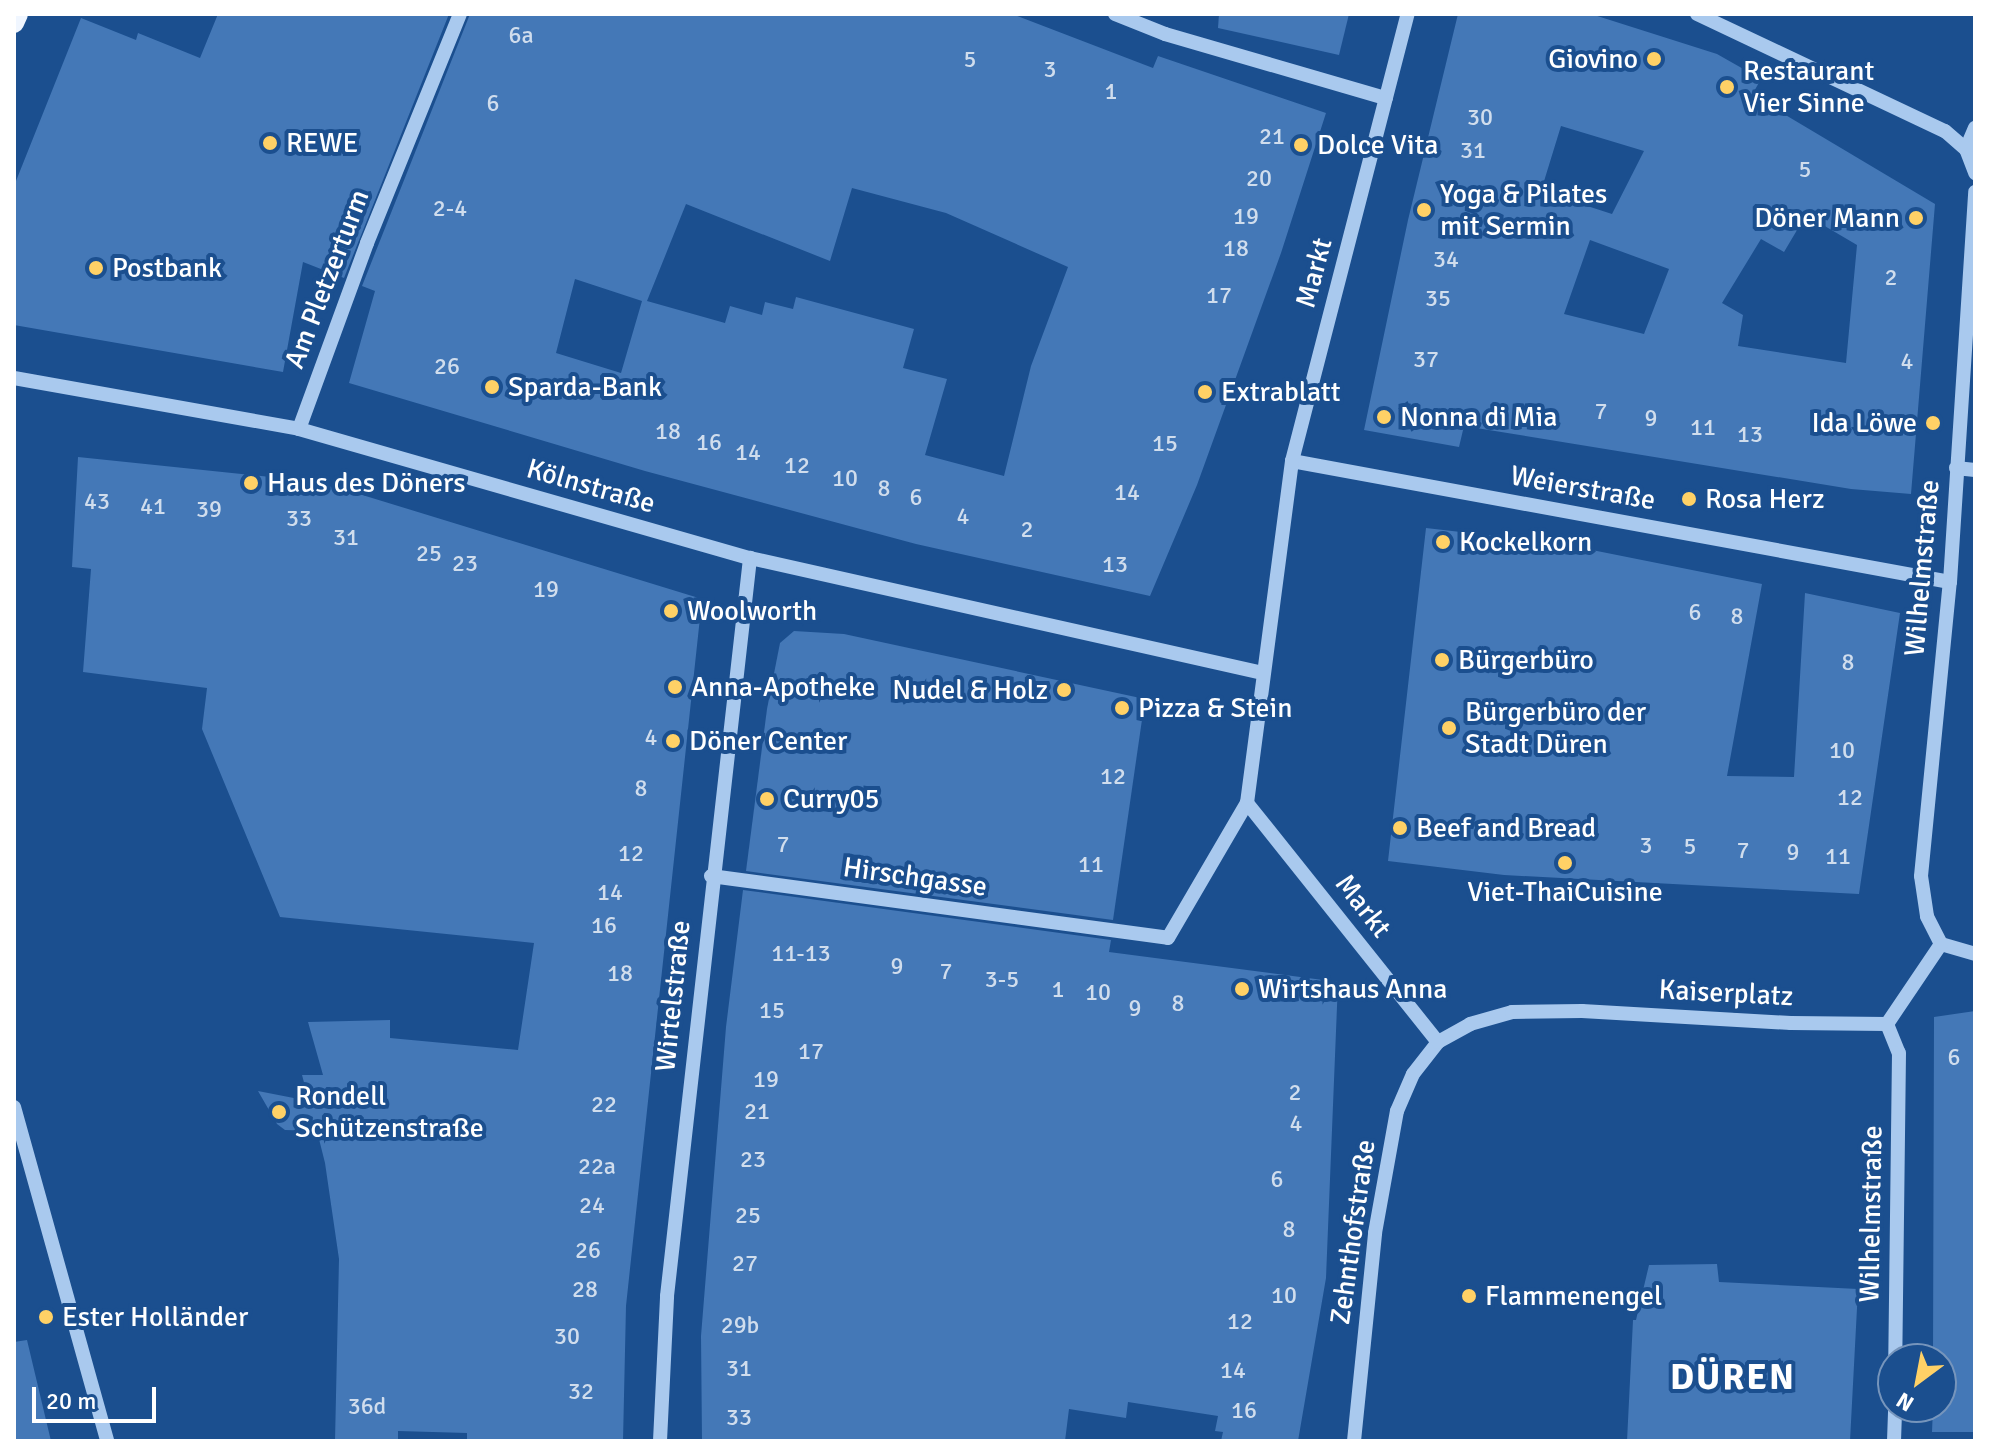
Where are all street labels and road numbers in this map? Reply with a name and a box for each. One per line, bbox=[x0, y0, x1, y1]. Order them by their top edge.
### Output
street label: Am Pletzerturm bbox=[278, 185, 376, 373]
street label: Markt bbox=[1289, 234, 1339, 312]
street label: Kölnstraße bbox=[523, 452, 659, 520]
street label: Weierstraße bbox=[1508, 459, 1658, 517]
street label: Wilhelmstraße bbox=[1898, 478, 1946, 658]
street label: Hirschgasse bbox=[841, 850, 989, 904]
street label: Markt bbox=[1328, 868, 1398, 944]
street label: Wirtelstraße bbox=[648, 919, 698, 1073]
street label: Kaiserplatz bbox=[1658, 973, 1794, 1013]
street label: Wilhelmstraße bbox=[1853, 1125, 1889, 1303]
street label: Zehnthofstraße bbox=[1323, 1137, 1383, 1327]

